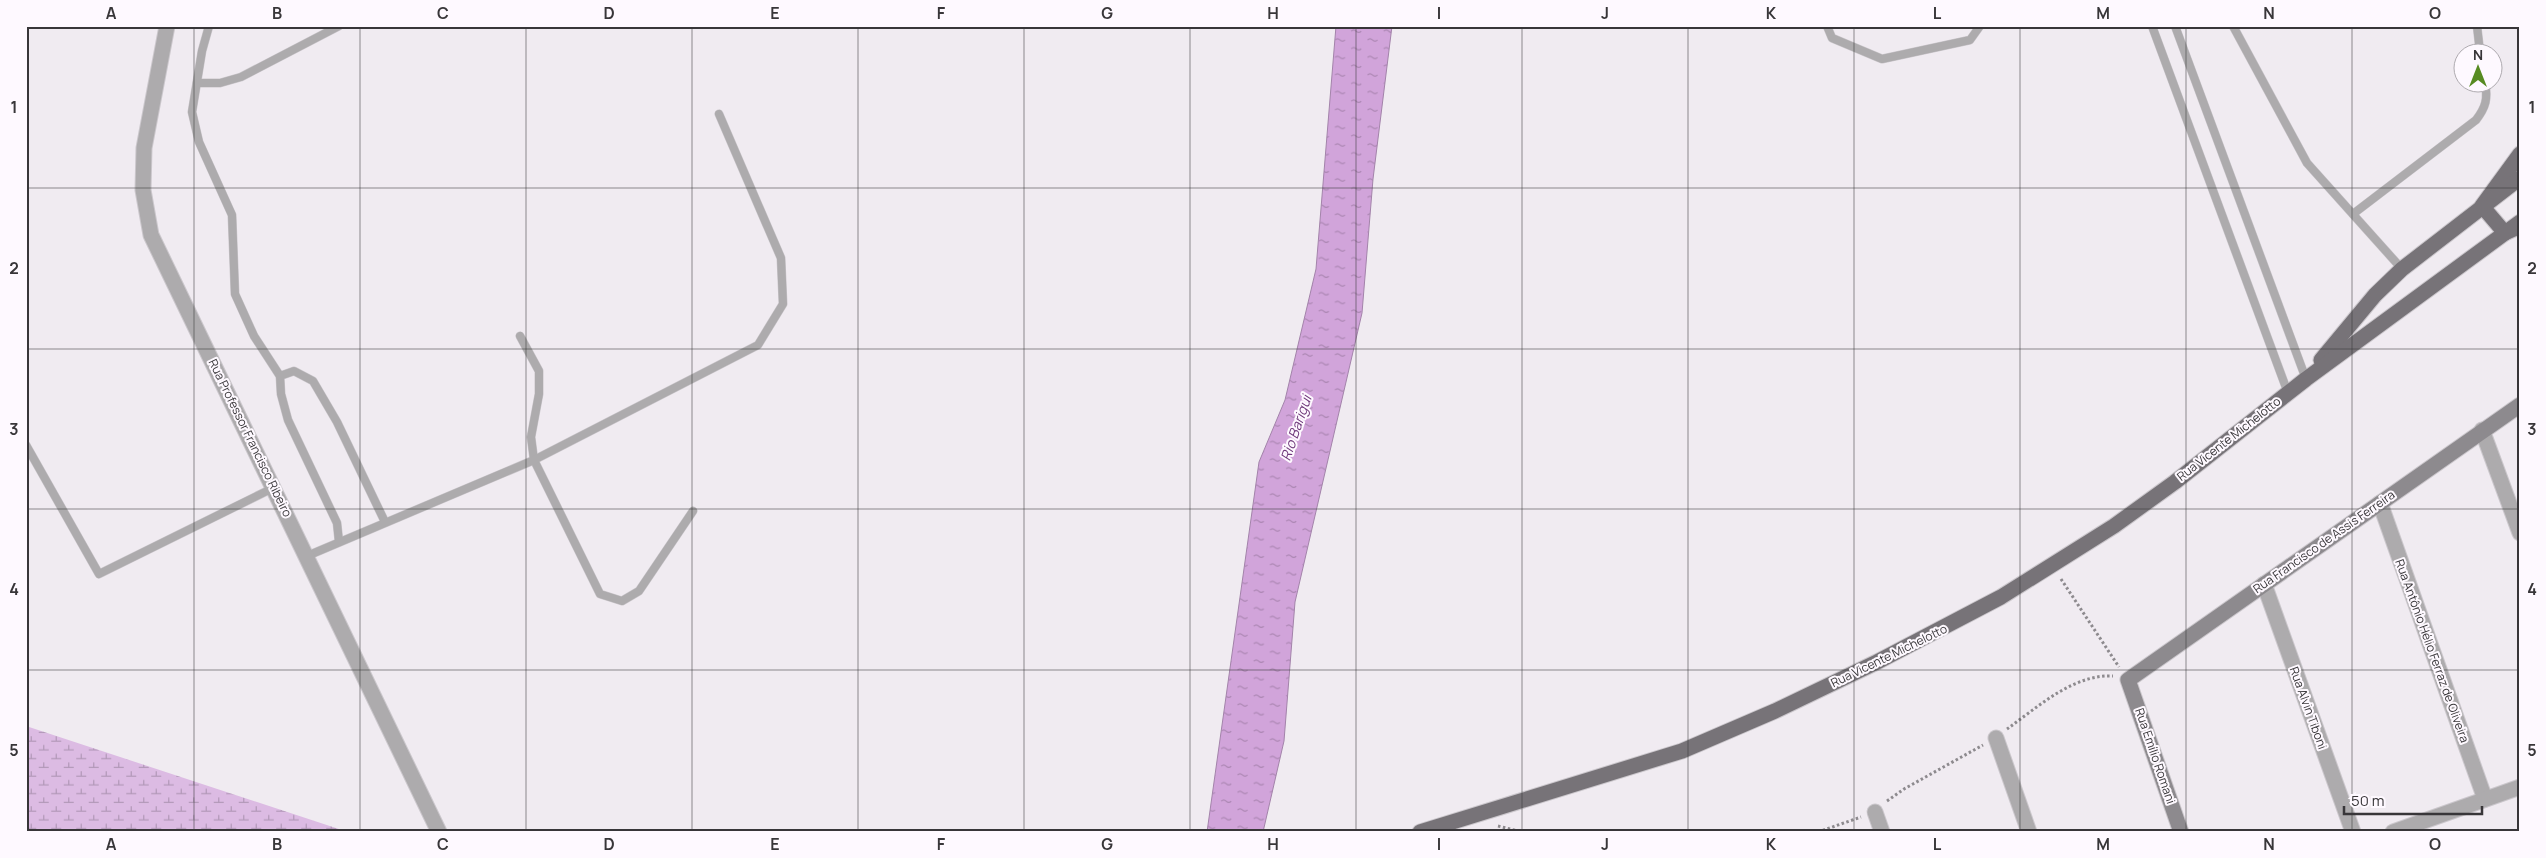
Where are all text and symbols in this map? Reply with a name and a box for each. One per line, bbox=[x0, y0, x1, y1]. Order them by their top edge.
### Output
text: A bbox=[106, 2, 117, 24]
text: B bbox=[272, 2, 282, 24]
text: C bbox=[437, 2, 449, 24]
text: D bbox=[603, 2, 615, 24]
text: E bbox=[770, 2, 780, 24]
text: F bbox=[937, 2, 946, 24]
text: G bbox=[1101, 2, 1113, 24]
text: H bbox=[1267, 2, 1279, 24]
text: I bbox=[1437, 2, 1441, 24]
text: J bbox=[1601, 2, 1609, 24]
text: K bbox=[1766, 2, 1777, 24]
text: L bbox=[1933, 2, 1942, 24]
text: M bbox=[2096, 2, 2110, 24]
text: N bbox=[2263, 2, 2275, 24]
text: O bbox=[2429, 2, 2441, 24]
north arrow bbox=[2454, 42, 2504, 92]
text: N bbox=[2473, 45, 2483, 64]
text: 1 bbox=[10, 96, 18, 118]
text: 1 bbox=[2528, 96, 2536, 118]
text: 2 bbox=[9, 257, 19, 279]
text: 2 bbox=[2527, 257, 2537, 279]
street label: Rua Professor Francisco Ribeiro bbox=[205, 356, 296, 520]
water label: Rio Barigui bbox=[1276, 391, 1316, 463]
street label: Rua Vicente Michelotto bbox=[2173, 393, 2284, 485]
text: 3 bbox=[9, 418, 19, 440]
text: 3 bbox=[2527, 418, 2537, 440]
street label: Rua Francisco de Assis Ferreira bbox=[2249, 486, 2398, 597]
street label: Rua Antônio Hélio Ferraz de Oliveira bbox=[2391, 557, 2474, 745]
text: 4 bbox=[9, 578, 19, 600]
text: 4 bbox=[2527, 578, 2537, 600]
street label: Rua Vicente Michelotto bbox=[1828, 620, 1950, 691]
street label: Rua Alvin Tiboni bbox=[2286, 664, 2331, 751]
street label: Rua Emílio Romani bbox=[2131, 706, 2180, 806]
text: 5 bbox=[9, 739, 19, 761]
text: 5 bbox=[2527, 739, 2537, 761]
scale bar bbox=[2344, 783, 2481, 815]
text: 50 m bbox=[2351, 790, 2385, 811]
text: A bbox=[106, 833, 117, 855]
text: B bbox=[272, 833, 282, 855]
text: C bbox=[437, 833, 449, 855]
text: D bbox=[603, 833, 615, 855]
text: E bbox=[770, 833, 780, 855]
text: F bbox=[937, 833, 946, 855]
text: G bbox=[1101, 833, 1113, 855]
text: H bbox=[1267, 833, 1279, 855]
text: I bbox=[1437, 833, 1441, 855]
text: J bbox=[1601, 833, 1609, 855]
text: K bbox=[1766, 833, 1777, 855]
text: L bbox=[1933, 833, 1942, 855]
text: M bbox=[2096, 833, 2110, 855]
text: N bbox=[2263, 833, 2275, 855]
text: O bbox=[2429, 833, 2441, 855]

